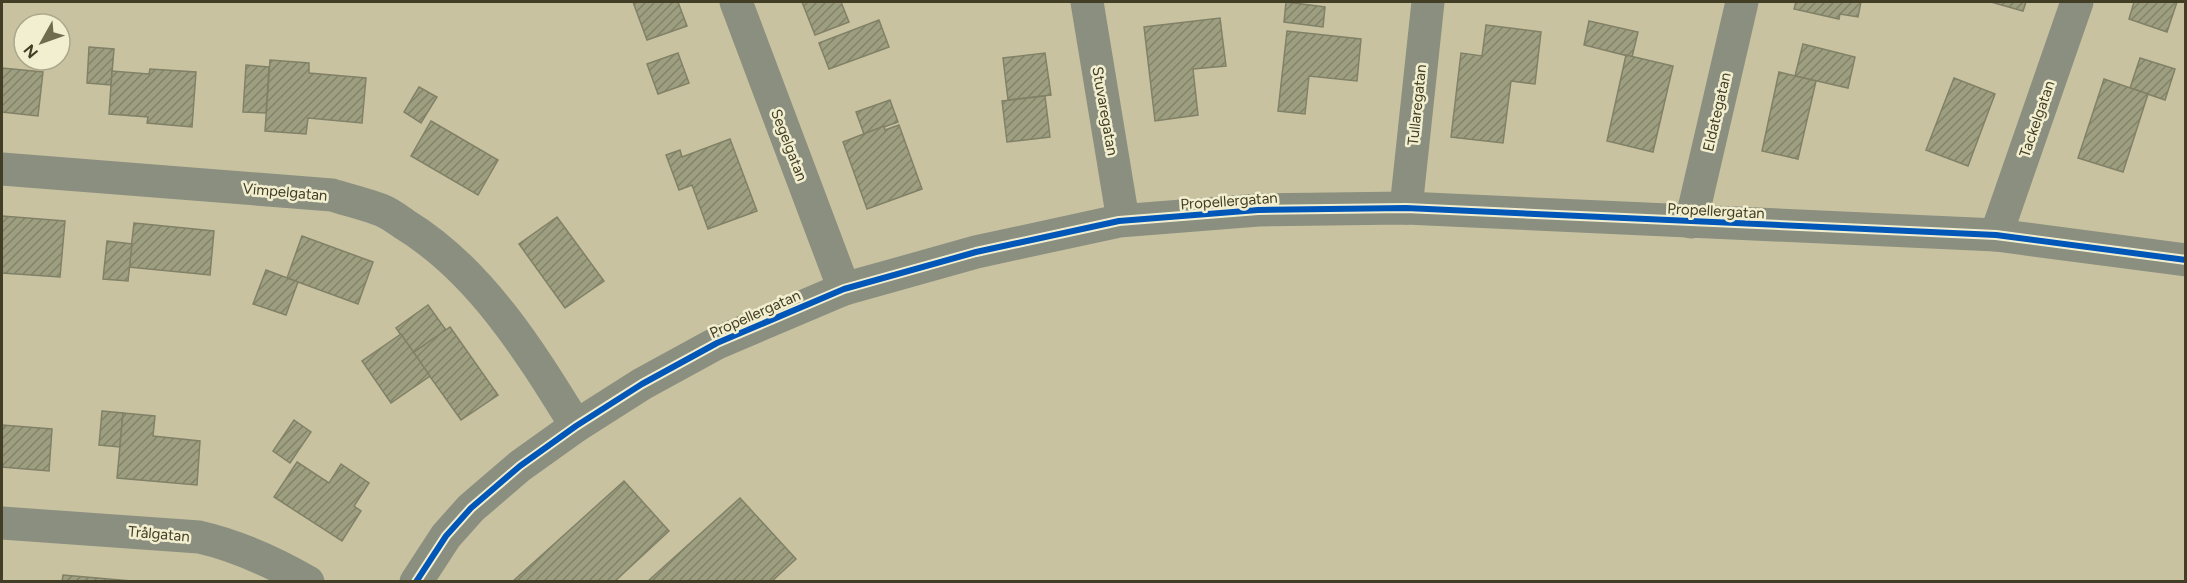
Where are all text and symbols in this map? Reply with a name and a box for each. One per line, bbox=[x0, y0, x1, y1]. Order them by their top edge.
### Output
north arrow bbox=[12, 12, 72, 72]
text: N bbox=[20, 40, 42, 62]
street label: Tullaregatan bbox=[1404, 63, 1430, 147]
street label: Stuvaregatan bbox=[1088, 65, 1122, 157]
street label: Eldategatan bbox=[1699, 71, 1735, 153]
street label: Tackelgatan bbox=[2015, 78, 2059, 160]
street label: Segelgatan bbox=[767, 106, 811, 184]
street label: Vimpelgatan bbox=[242, 179, 328, 205]
street label: Propellergatan bbox=[1180, 189, 1278, 213]
street label: Propellergatan bbox=[1667, 199, 1765, 223]
street label: Propellergatan bbox=[707, 286, 803, 342]
street label: Trålgatan bbox=[127, 522, 191, 546]

